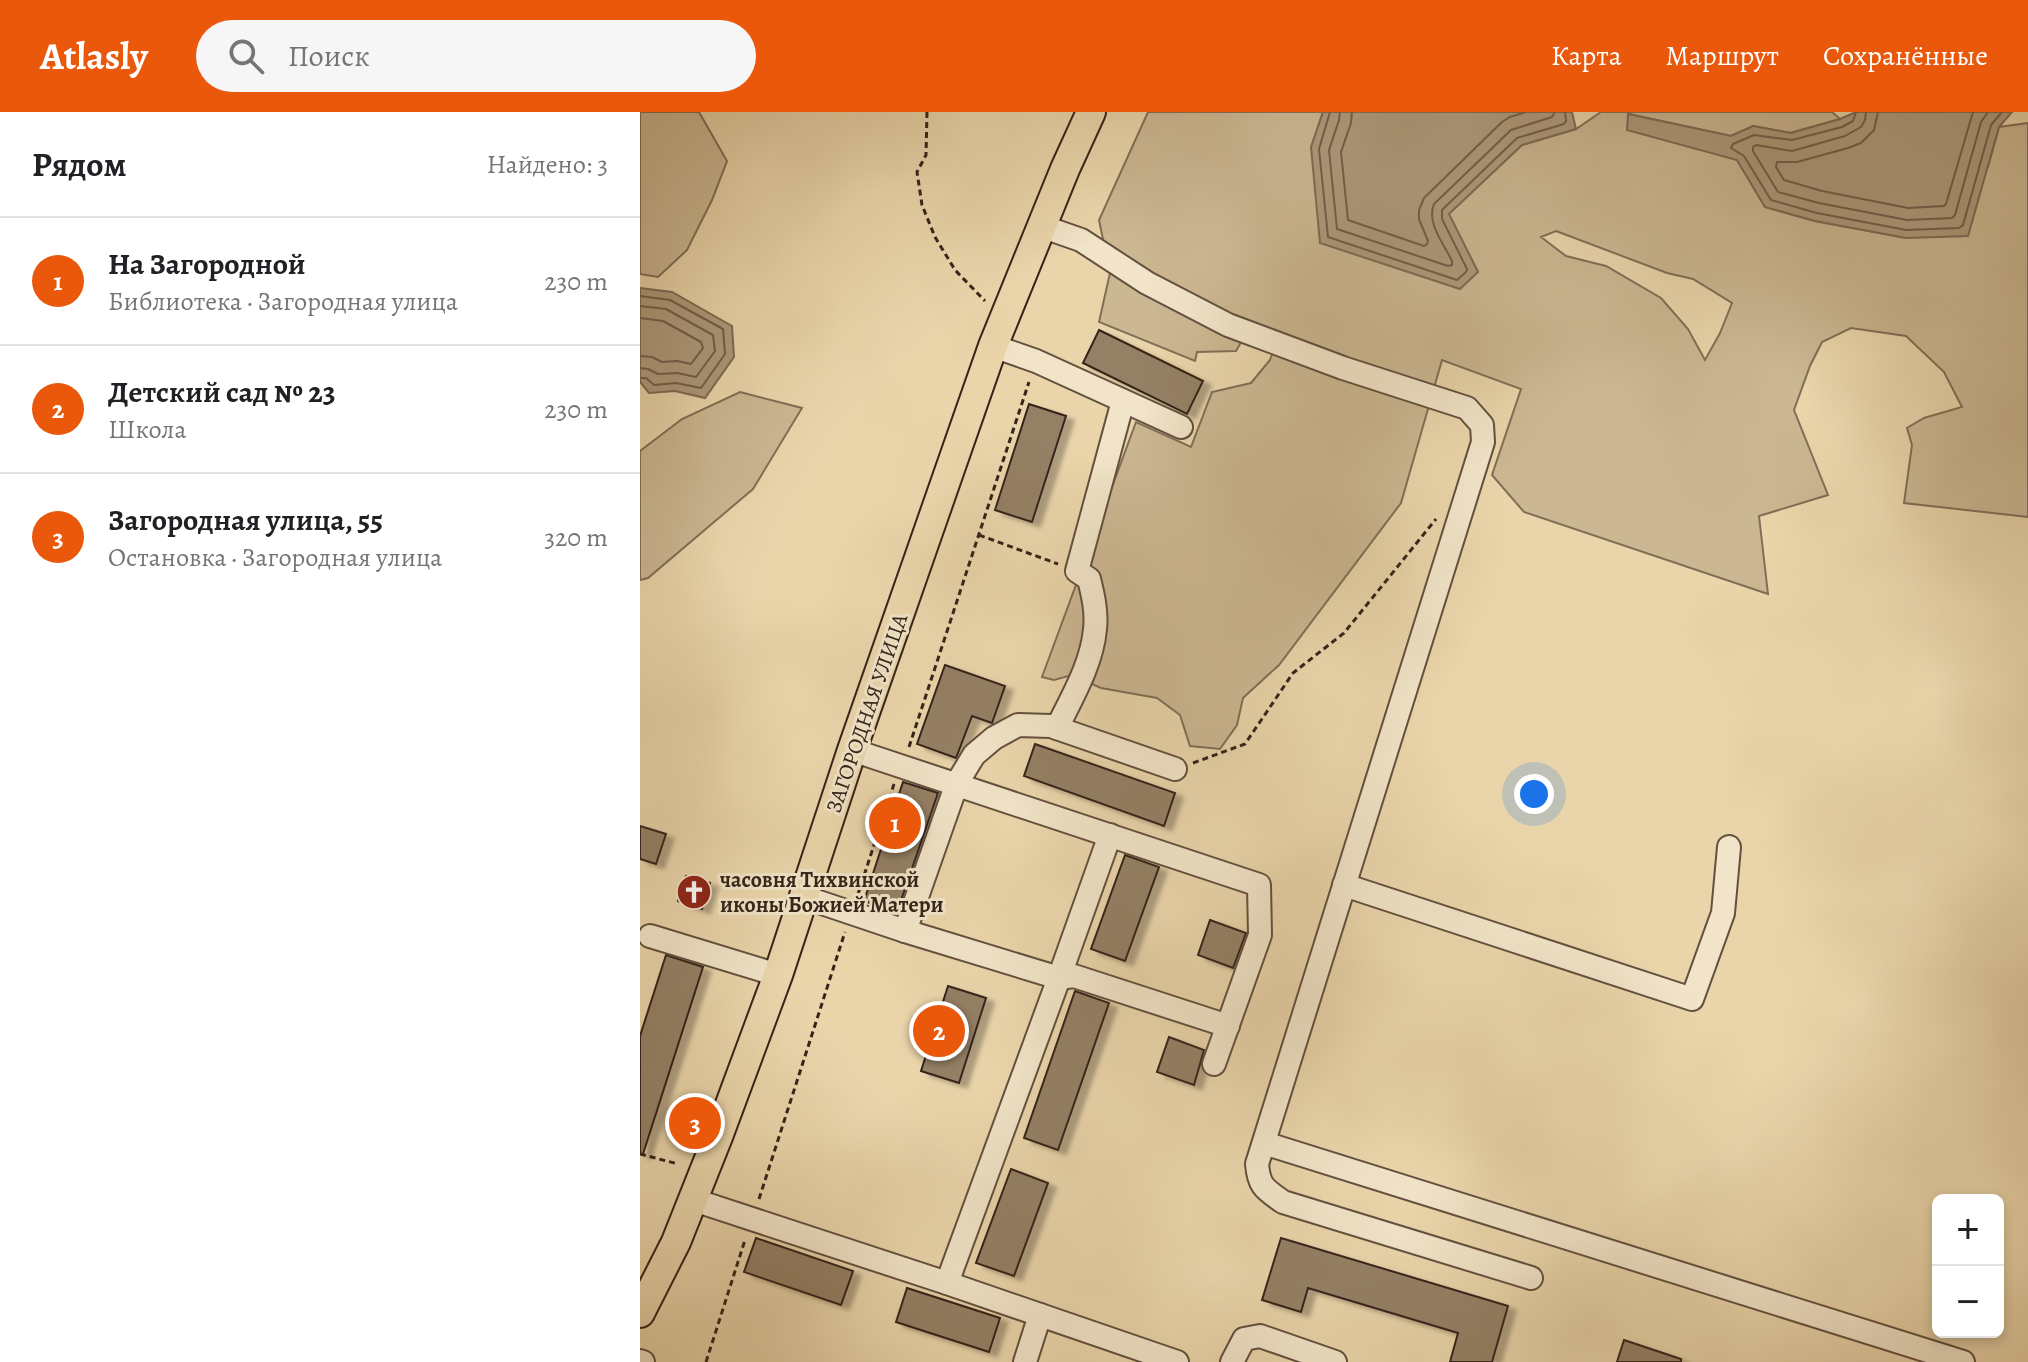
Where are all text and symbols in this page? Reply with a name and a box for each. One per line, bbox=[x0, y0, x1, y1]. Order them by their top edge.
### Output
search box bbox=[196, 20, 756, 92]
text: Atlasly bbox=[40, 30, 148, 82]
icon: search bbox=[224, 34, 268, 78]
text: Поиск bbox=[288, 36, 370, 76]
text: Карта bbox=[1551, 37, 1622, 75]
text: Маршрут bbox=[1666, 37, 1779, 75]
text: Сохранённые bbox=[1823, 37, 1988, 75]
text: Рядом bbox=[32, 141, 126, 188]
text: Найдено: 3 bbox=[487, 147, 608, 182]
text: На Загородной bbox=[108, 244, 306, 284]
text: 1 bbox=[53, 264, 63, 299]
text: 230 m bbox=[544, 264, 608, 299]
text: Библиотека · Загородная улица bbox=[108, 284, 458, 319]
text: Детский сад № 23 bbox=[108, 372, 336, 412]
text: 2 bbox=[52, 392, 64, 427]
text: 230 m bbox=[544, 392, 608, 427]
text: Школа bbox=[108, 412, 186, 447]
text: Загородная улица, 55 bbox=[108, 500, 383, 540]
text: 3 bbox=[52, 520, 64, 555]
text: 320 m bbox=[544, 520, 608, 555]
text: Остановка · Загородная улица bbox=[108, 540, 442, 575]
street label: ЗАГОРОДНАЯ УЛИЦА bbox=[819, 609, 916, 817]
your location bbox=[1514, 774, 1554, 814]
pin: 1 bbox=[869, 793, 921, 853]
place label: часовня Тихвинской иконы Божией Матери bbox=[720, 865, 943, 920]
church icon: часовня Тихвинской иконы Божией Матери bbox=[675, 873, 713, 911]
pin: 2 bbox=[913, 1001, 965, 1061]
pin: 3 bbox=[669, 1093, 721, 1153]
map controls bbox=[1932, 1194, 2004, 1338]
button: + bbox=[1932, 1194, 2004, 1266]
button: − bbox=[1932, 1266, 2004, 1338]

